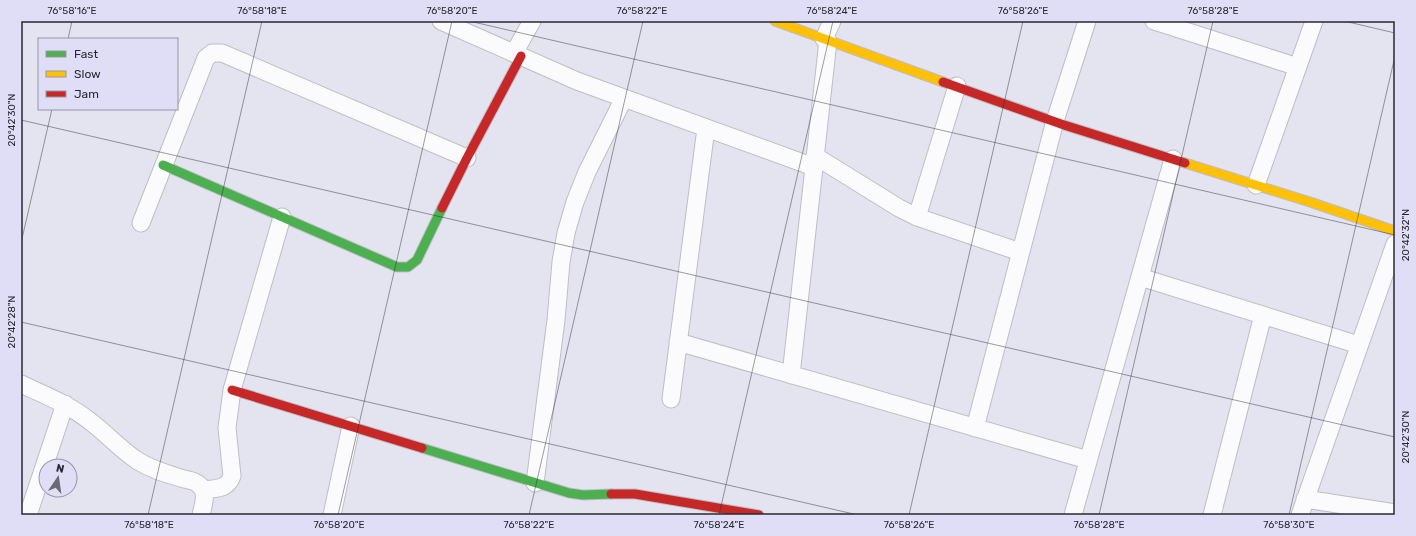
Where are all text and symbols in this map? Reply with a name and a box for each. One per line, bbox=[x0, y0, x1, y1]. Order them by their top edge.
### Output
text: 76°58'16"E bbox=[48, 5, 96, 17]
text: 76°58'18"E bbox=[237, 5, 287, 17]
text: 76°58'20"E bbox=[426, 5, 478, 17]
text: 76°58'22"E bbox=[617, 5, 667, 17]
text: 76°58'24"E bbox=[807, 5, 857, 17]
text: 76°58'26"E bbox=[998, 5, 1048, 17]
text: 76°58'28"E bbox=[1187, 5, 1239, 17]
legend bbox=[38, 38, 178, 110]
text: Fast bbox=[74, 47, 98, 61]
text: Slow bbox=[74, 67, 101, 81]
text: Jam bbox=[74, 87, 99, 101]
text: 20°42'30"N bbox=[6, 93, 18, 146]
text: 20°42'32"N bbox=[1400, 209, 1412, 261]
text: 20°42'28"N bbox=[6, 296, 18, 348]
text: 20°42'30"N bbox=[1400, 410, 1412, 463]
north arrow bbox=[38, 458, 78, 498]
text: N bbox=[55, 462, 66, 476]
text: 76°58'18"E bbox=[124, 519, 174, 531]
text: 76°58'20"E bbox=[313, 519, 365, 531]
text: 76°58'22"E bbox=[504, 519, 554, 531]
text: 76°58'24"E bbox=[694, 519, 744, 531]
text: 76°58'26"E bbox=[884, 519, 934, 531]
text: 76°58'28"E bbox=[1073, 519, 1125, 531]
text: 76°58'30"E bbox=[1263, 519, 1315, 531]

